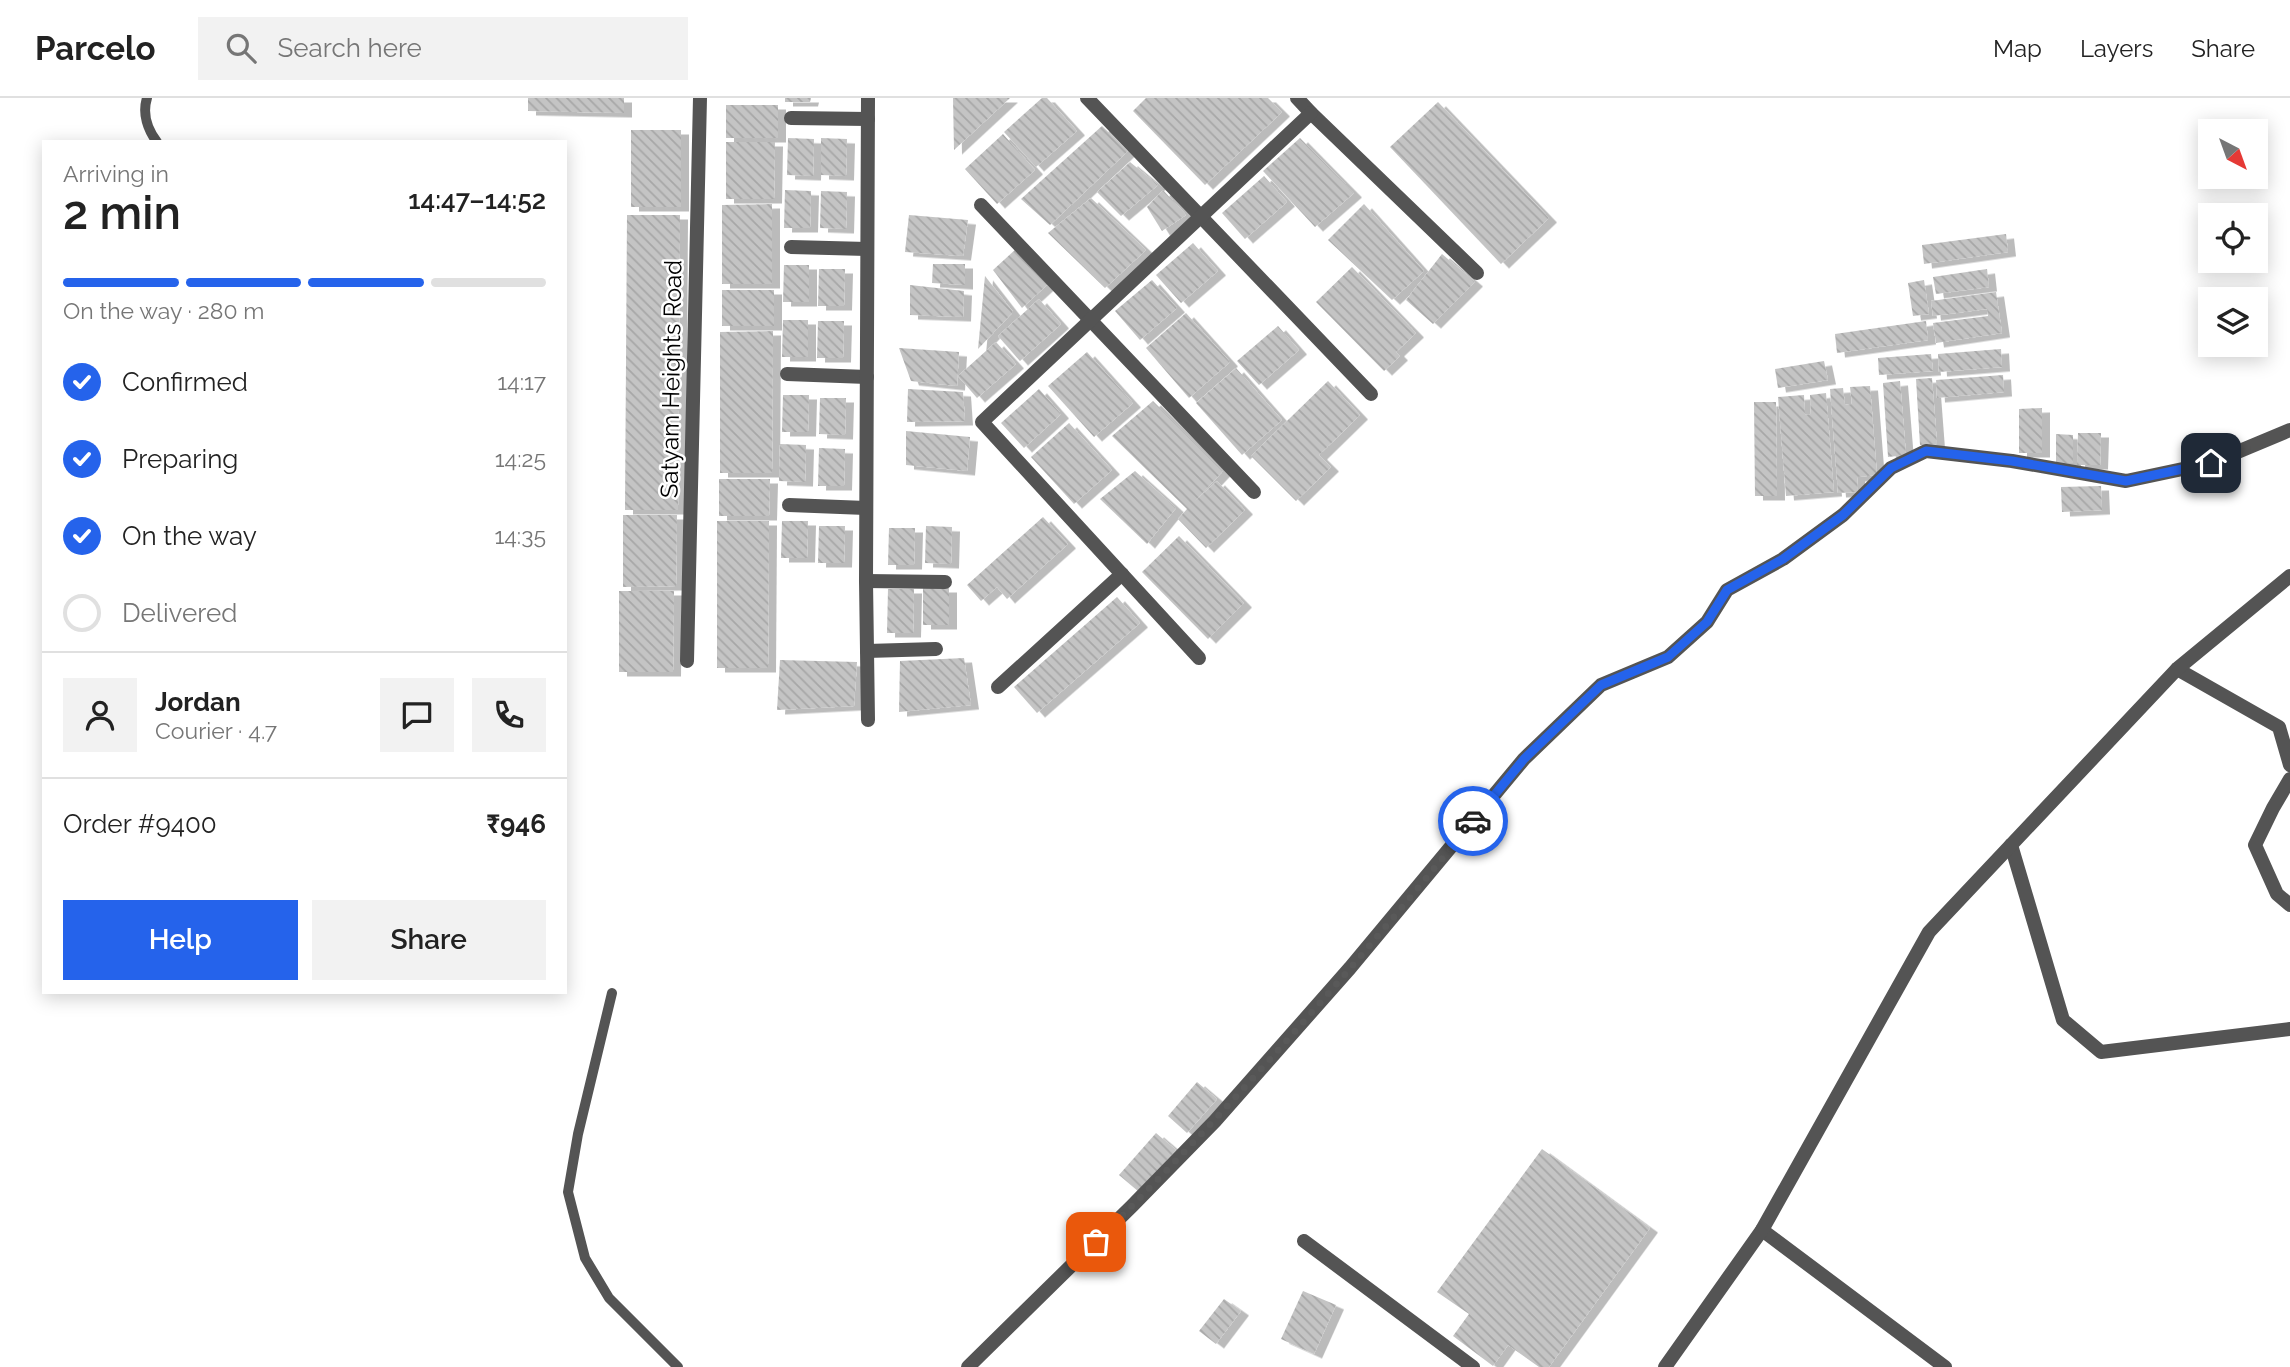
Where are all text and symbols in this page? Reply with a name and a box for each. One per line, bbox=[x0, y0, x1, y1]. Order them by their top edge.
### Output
search box bbox=[198, 17, 688, 80]
text: Parcelo bbox=[35, 29, 156, 68]
icon: search bbox=[222, 29, 260, 67]
text: Search here bbox=[278, 33, 422, 63]
text: Map bbox=[1993, 34, 2042, 63]
text: Layers bbox=[2080, 34, 2153, 63]
text: Share bbox=[2191, 34, 2255, 63]
north arrow bbox=[2198, 119, 2268, 189]
map controls bbox=[2198, 119, 2268, 357]
text: Arriving in bbox=[63, 160, 169, 187]
text: 14:47–14:52 bbox=[408, 185, 546, 215]
text: 2 min bbox=[63, 186, 181, 240]
button: locate bbox=[2198, 203, 2268, 273]
street label: Satyam Heights Road bbox=[654, 260, 688, 498]
button: layers bbox=[2198, 287, 2268, 357]
text: On the way · 280 m bbox=[63, 297, 265, 324]
icon: check bbox=[63, 363, 101, 401]
text: Confirmed bbox=[122, 367, 248, 397]
text: 14:17 bbox=[497, 368, 546, 395]
pin bbox=[2181, 433, 2241, 493]
icon: check bbox=[63, 440, 101, 478]
text: Preparing bbox=[122, 444, 238, 474]
icon: home bbox=[2192, 444, 2230, 482]
text: 14:25 bbox=[495, 445, 546, 472]
icon: check bbox=[63, 517, 101, 555]
text: On the way bbox=[122, 521, 257, 551]
text: 14:35 bbox=[494, 522, 546, 549]
text: Delivered bbox=[122, 598, 237, 628]
button: person bbox=[63, 678, 137, 752]
button: chat bbox=[380, 678, 454, 752]
button: phone bbox=[472, 678, 546, 752]
text: Jordan bbox=[155, 687, 241, 717]
text: Courier · 4.7 bbox=[155, 717, 277, 744]
courier bbox=[1438, 786, 1508, 856]
icon: car bbox=[1454, 802, 1492, 840]
text: Order #9400 bbox=[63, 809, 217, 839]
text: ₹946 bbox=[486, 809, 546, 839]
button: Help bbox=[63, 900, 298, 980]
button: Share bbox=[312, 900, 546, 980]
pin bbox=[1066, 1212, 1126, 1272]
icon: bag bbox=[1077, 1223, 1115, 1261]

